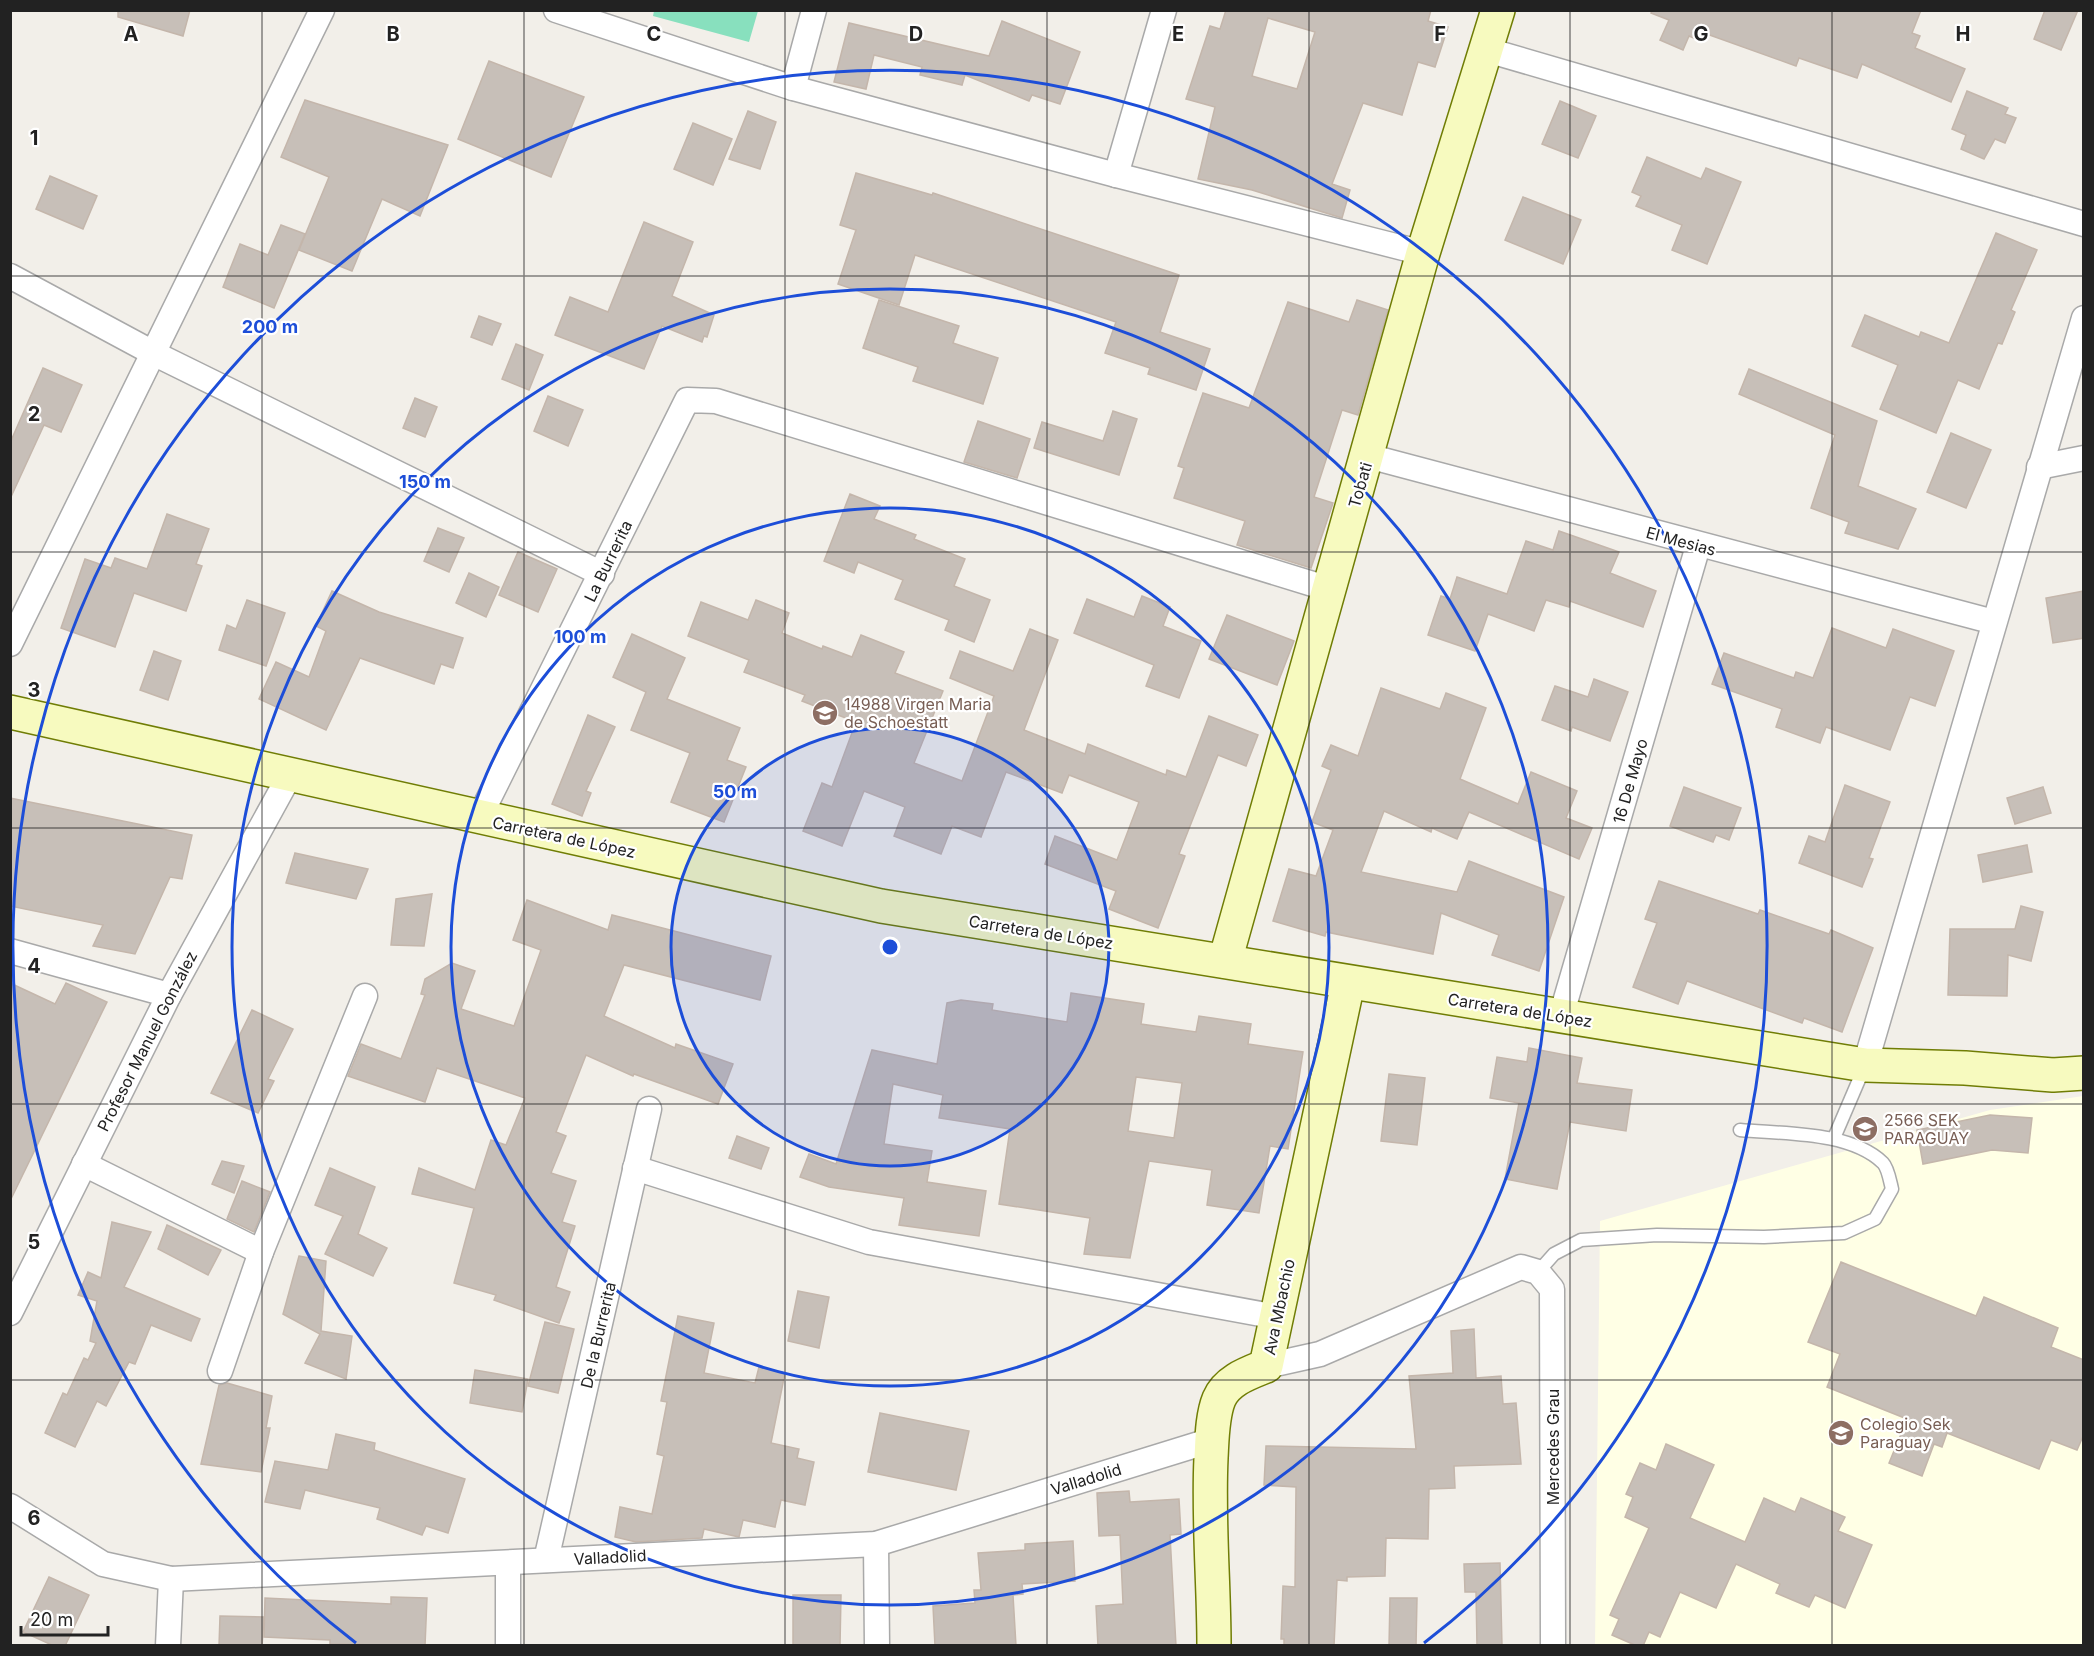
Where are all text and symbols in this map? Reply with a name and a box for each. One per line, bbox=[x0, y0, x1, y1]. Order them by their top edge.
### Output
text: A bbox=[124, 22, 139, 46]
text: B bbox=[386, 22, 400, 46]
text: C bbox=[647, 22, 661, 46]
text: D bbox=[909, 22, 923, 46]
text: E bbox=[1172, 22, 1184, 46]
text: F bbox=[1434, 22, 1446, 46]
text: G bbox=[1693, 22, 1709, 46]
text: H bbox=[1956, 22, 1970, 46]
text: 1 bbox=[30, 126, 38, 150]
text: 200 m bbox=[242, 316, 298, 337]
text: 2 bbox=[28, 402, 40, 426]
street label: Tobati bbox=[1344, 460, 1376, 510]
text: 150 m bbox=[399, 471, 451, 492]
street label: La Burrerita bbox=[580, 517, 636, 605]
street label: El Mesias bbox=[1644, 522, 1718, 560]
text: 100 m bbox=[554, 626, 606, 647]
text: 3 bbox=[28, 678, 40, 702]
place label: 14988 Virgen Maria de Schoestatt bbox=[844, 694, 991, 732]
school or university icon: 14988 Virgen Maria de Schoestatt bbox=[810, 698, 840, 728]
street label: 16 De Mayo bbox=[1608, 736, 1652, 826]
text: 50 m bbox=[713, 781, 757, 802]
street label: Carretera de López bbox=[491, 812, 637, 862]
street label: Carretera de López bbox=[967, 911, 1115, 953]
centre of rings bbox=[880, 937, 900, 957]
street label: Profesor Manuel González bbox=[93, 948, 201, 1134]
text: 4 bbox=[27, 954, 41, 978]
street label: Carretera de López bbox=[1446, 989, 1594, 1031]
place label: 2566 SEK PARAGUAY bbox=[1884, 1110, 1969, 1148]
school or university icon: 2566 SEK PARAGUAY bbox=[1850, 1114, 1880, 1144]
text: 5 bbox=[28, 1230, 40, 1254]
street label: Ava Mbachio bbox=[1259, 1257, 1299, 1357]
street label: De la Burrerita bbox=[576, 1280, 620, 1390]
street label: Mercedes Grau bbox=[1543, 1389, 1563, 1505]
place label: Colegio Sek Paraguay bbox=[1860, 1414, 1951, 1452]
school or university icon: Colegio Sek Paraguay bbox=[1826, 1418, 1856, 1448]
street label: Valladolid bbox=[1048, 1459, 1124, 1499]
text: 6 bbox=[28, 1506, 41, 1530]
street label: Valladolid bbox=[573, 1545, 647, 1569]
scale bar bbox=[21, 1599, 108, 1637]
text: 20 m bbox=[30, 1609, 73, 1630]

